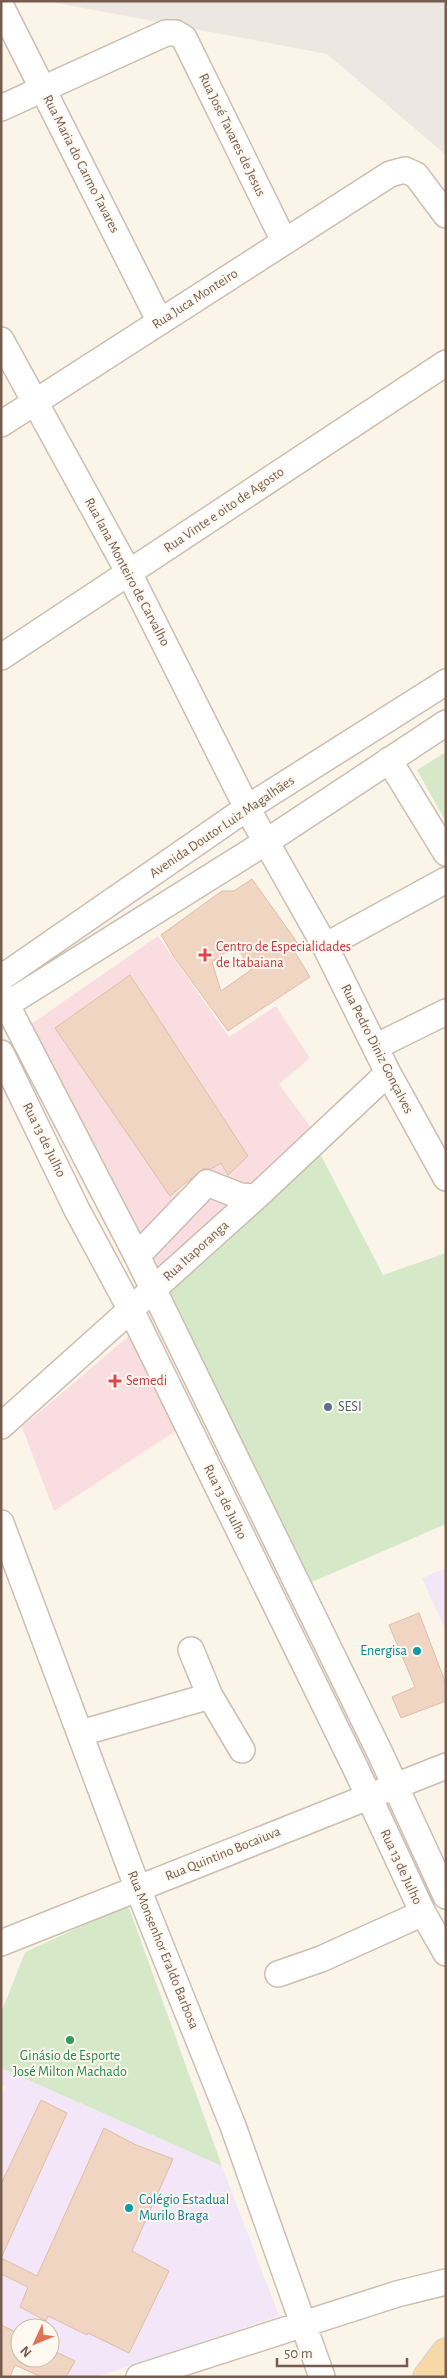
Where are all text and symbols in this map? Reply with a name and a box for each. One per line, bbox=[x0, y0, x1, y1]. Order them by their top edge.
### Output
street label: Rua José Tavares de Jesus bbox=[196, 71, 268, 199]
street label: Rua Maria do Carmo Tavares bbox=[40, 93, 122, 235]
street label: Rua Juca Monteiro bbox=[150, 266, 240, 332]
street label: Rua Vinte e oito de Agosto bbox=[161, 465, 287, 555]
street label: Rua Iana Monteiro de Carvalho bbox=[82, 495, 172, 649]
street label: Avenida Doutor Luiz Magalhães bbox=[147, 773, 297, 881]
place label: Centro de Especialidades de Itabaiana bbox=[216, 940, 351, 970]
marker: Centro de Especialidades de Itabaiana bbox=[198, 948, 212, 962]
street label: Rua Pedro Diniz Gonçalves bbox=[338, 982, 416, 1116]
street label: Rua 13 de Julho bbox=[20, 1100, 68, 1180]
street label: Rua Itaporanga bbox=[161, 1218, 232, 1284]
marker: Semedi bbox=[108, 1374, 122, 1388]
place label: Semedi bbox=[126, 1374, 167, 1388]
place label: SESI bbox=[338, 1400, 362, 1414]
marker: SESI bbox=[322, 1401, 334, 1413]
street label: Rua 13 de Julho bbox=[201, 1462, 249, 1542]
place label: Energisa bbox=[360, 1644, 408, 1658]
marker: Energisa bbox=[411, 1645, 423, 1657]
street label: Rua Quintino Bocaiuva bbox=[163, 1824, 283, 1884]
street label: Rua 13 de Julho bbox=[377, 1827, 425, 1907]
street label: Rua Monsenhor Eraldo Barbosa bbox=[125, 1869, 201, 2032]
marker: Ginásio de Esporte José Milton Machado bbox=[64, 2034, 76, 2046]
place label: Ginásio de Esporte José Milton Machado bbox=[13, 2049, 127, 2079]
place label: Colégio Estadual Murilo Braga bbox=[139, 2193, 229, 2223]
marker: Colégio Estadual Murilo Braga bbox=[123, 2202, 135, 2214]
north arrow bbox=[10, 2318, 60, 2368]
scale bar bbox=[277, 2336, 407, 2368]
text: N bbox=[18, 2343, 35, 2360]
text: 50 m bbox=[284, 2346, 313, 2361]

